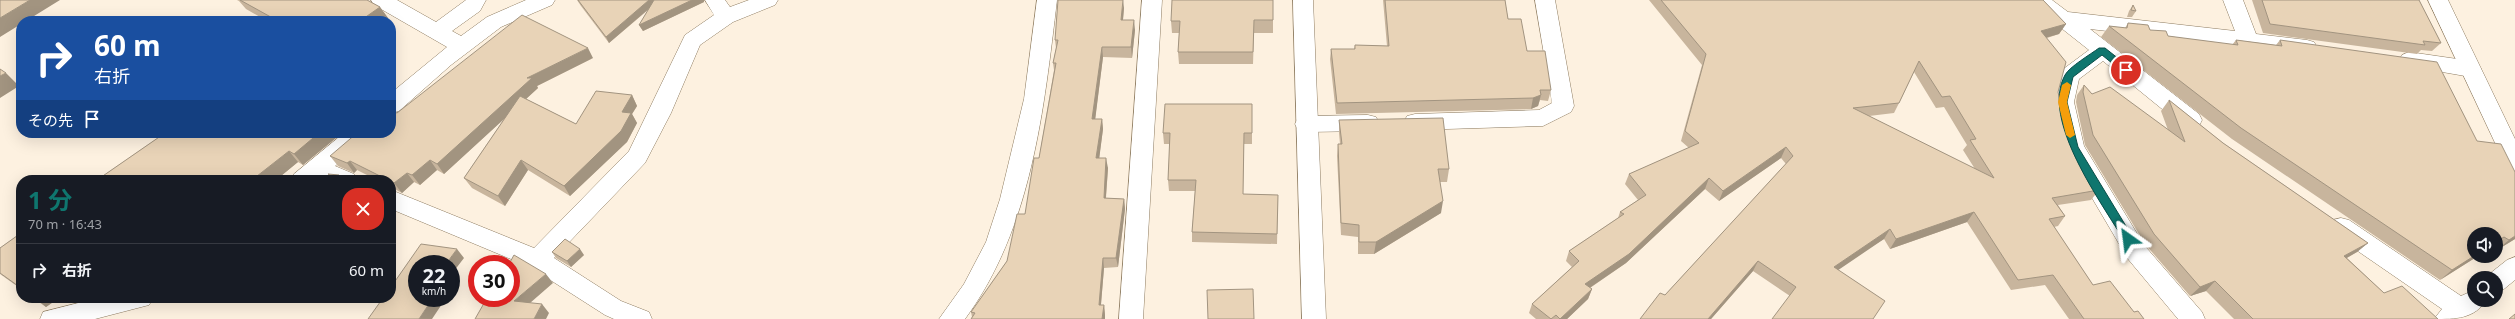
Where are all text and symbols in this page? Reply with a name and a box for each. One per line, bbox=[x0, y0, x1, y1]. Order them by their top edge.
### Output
text: 60 m bbox=[94, 26, 161, 64]
icon: right bbox=[28, 32, 80, 84]
pin bbox=[2109, 53, 2143, 87]
icon: arrive bbox=[2115, 59, 2137, 81]
text: 右折 bbox=[94, 64, 130, 88]
icon: arrive bbox=[81, 108, 103, 130]
text: その先 bbox=[28, 110, 73, 130]
text: 1 分 bbox=[28, 183, 72, 216]
button: close bbox=[342, 188, 384, 230]
text: 70 m · 16:43 bbox=[28, 215, 102, 233]
position arrow bbox=[2107, 218, 2149, 260]
map controls bbox=[2467, 227, 2503, 307]
button: sound bbox=[2467, 227, 2503, 263]
speed limit sign: 30 bbox=[468, 255, 520, 307]
icon: right bbox=[28, 259, 50, 281]
text: 右折 bbox=[62, 260, 92, 280]
text: 60 m bbox=[349, 260, 384, 280]
text: 22 bbox=[423, 262, 445, 289]
button: search bbox=[2467, 271, 2503, 307]
text: km/h bbox=[422, 284, 446, 298]

